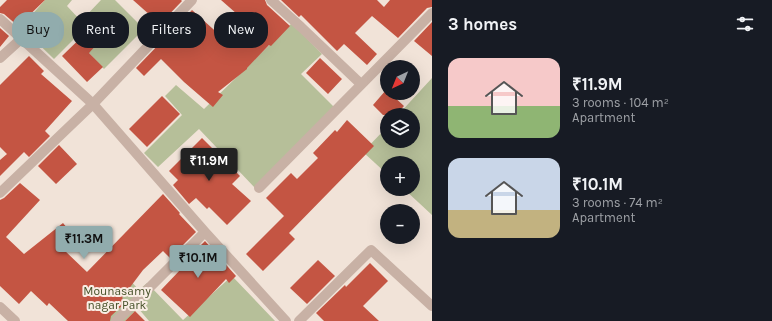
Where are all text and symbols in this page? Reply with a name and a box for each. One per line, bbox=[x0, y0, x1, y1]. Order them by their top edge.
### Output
chip: Buy bbox=[12, 12, 64, 48]
chip: Rent bbox=[72, 12, 129, 48]
chip: Filters bbox=[137, 12, 206, 48]
chip: New bbox=[214, 12, 268, 48]
icon: filters bbox=[734, 13, 756, 35]
text: 3 homes bbox=[448, 14, 517, 34]
north arrow bbox=[380, 60, 420, 100]
map controls bbox=[380, 60, 420, 244]
icon: home bbox=[480, 74, 528, 122]
text: ₹11.9M bbox=[572, 74, 623, 94]
text: 3 rooms · 104 m² bbox=[572, 95, 669, 110]
button: layers bbox=[380, 108, 420, 148]
text: Apartment bbox=[572, 110, 635, 125]
pin: ₹11.9M bbox=[176, 148, 242, 182]
text: ₹11.9M bbox=[190, 153, 228, 168]
button: + bbox=[380, 156, 420, 196]
icon: home bbox=[480, 174, 528, 222]
text: ₹10.1M bbox=[572, 174, 623, 194]
text: 3 rooms · 74 m² bbox=[572, 195, 663, 210]
button: − bbox=[380, 204, 420, 244]
text: Apartment bbox=[572, 210, 635, 225]
pin: ₹11.3M bbox=[51, 226, 117, 260]
text: ₹11.3M bbox=[65, 231, 103, 246]
pin: ₹10.1M bbox=[165, 245, 231, 279]
text: ₹10.1M bbox=[178, 250, 218, 265]
park label: Mounasamy nagar Park bbox=[83, 284, 151, 312]

